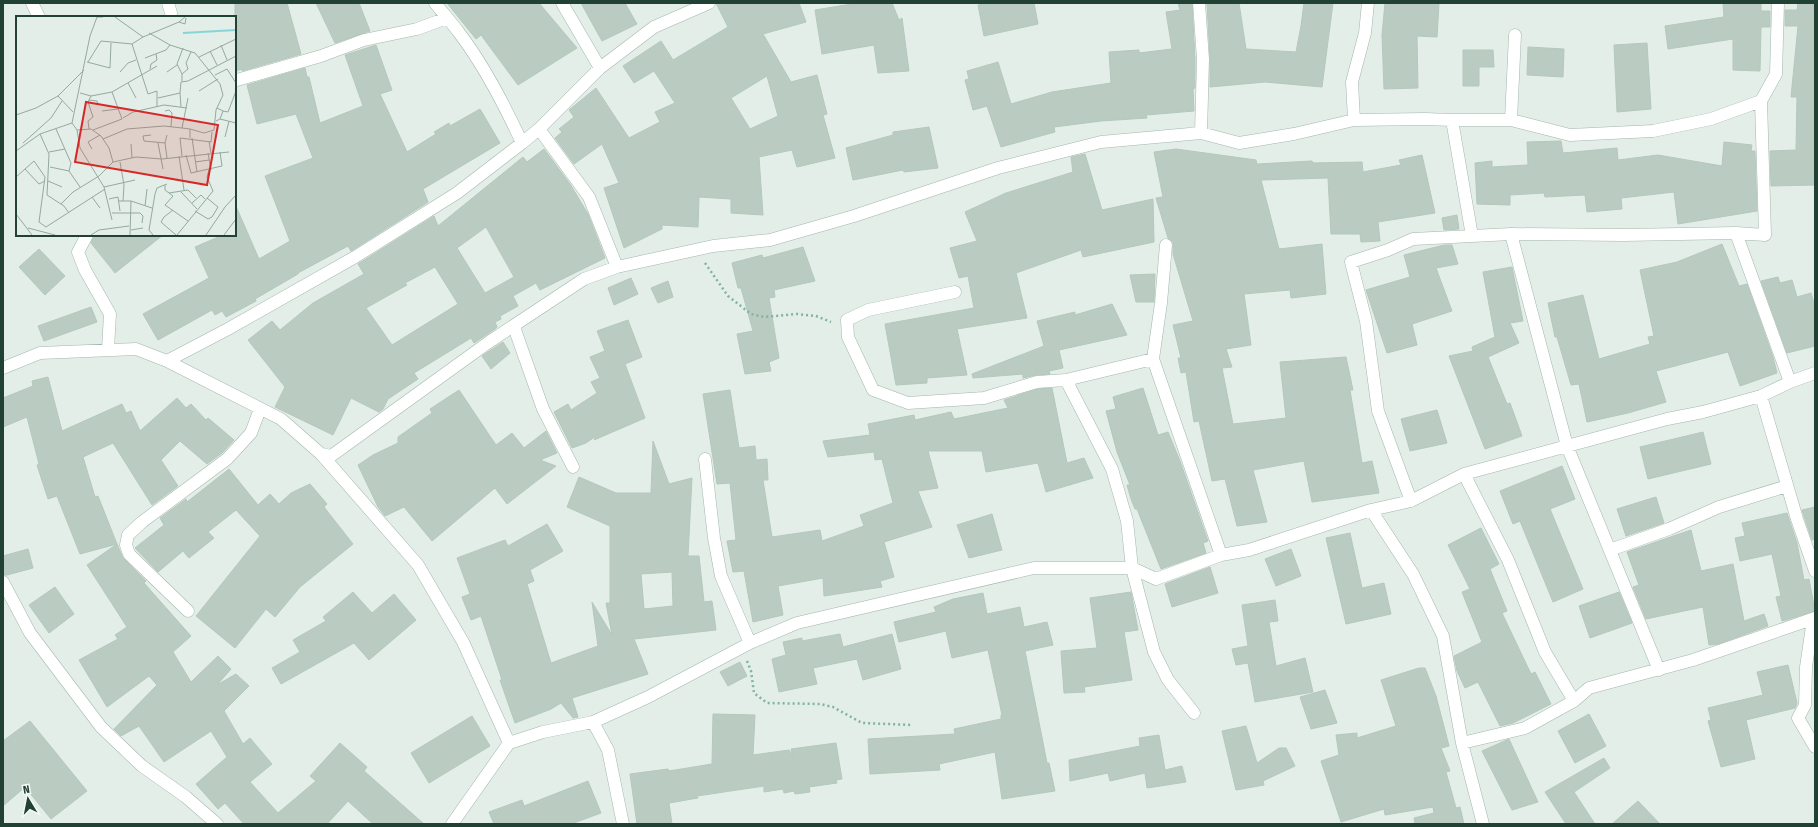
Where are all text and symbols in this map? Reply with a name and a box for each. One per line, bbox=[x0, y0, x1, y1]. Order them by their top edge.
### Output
inset map bbox=[16, 16, 236, 236]
north arrow bbox=[8, 779, 48, 819]
text: N bbox=[22, 783, 31, 797]

